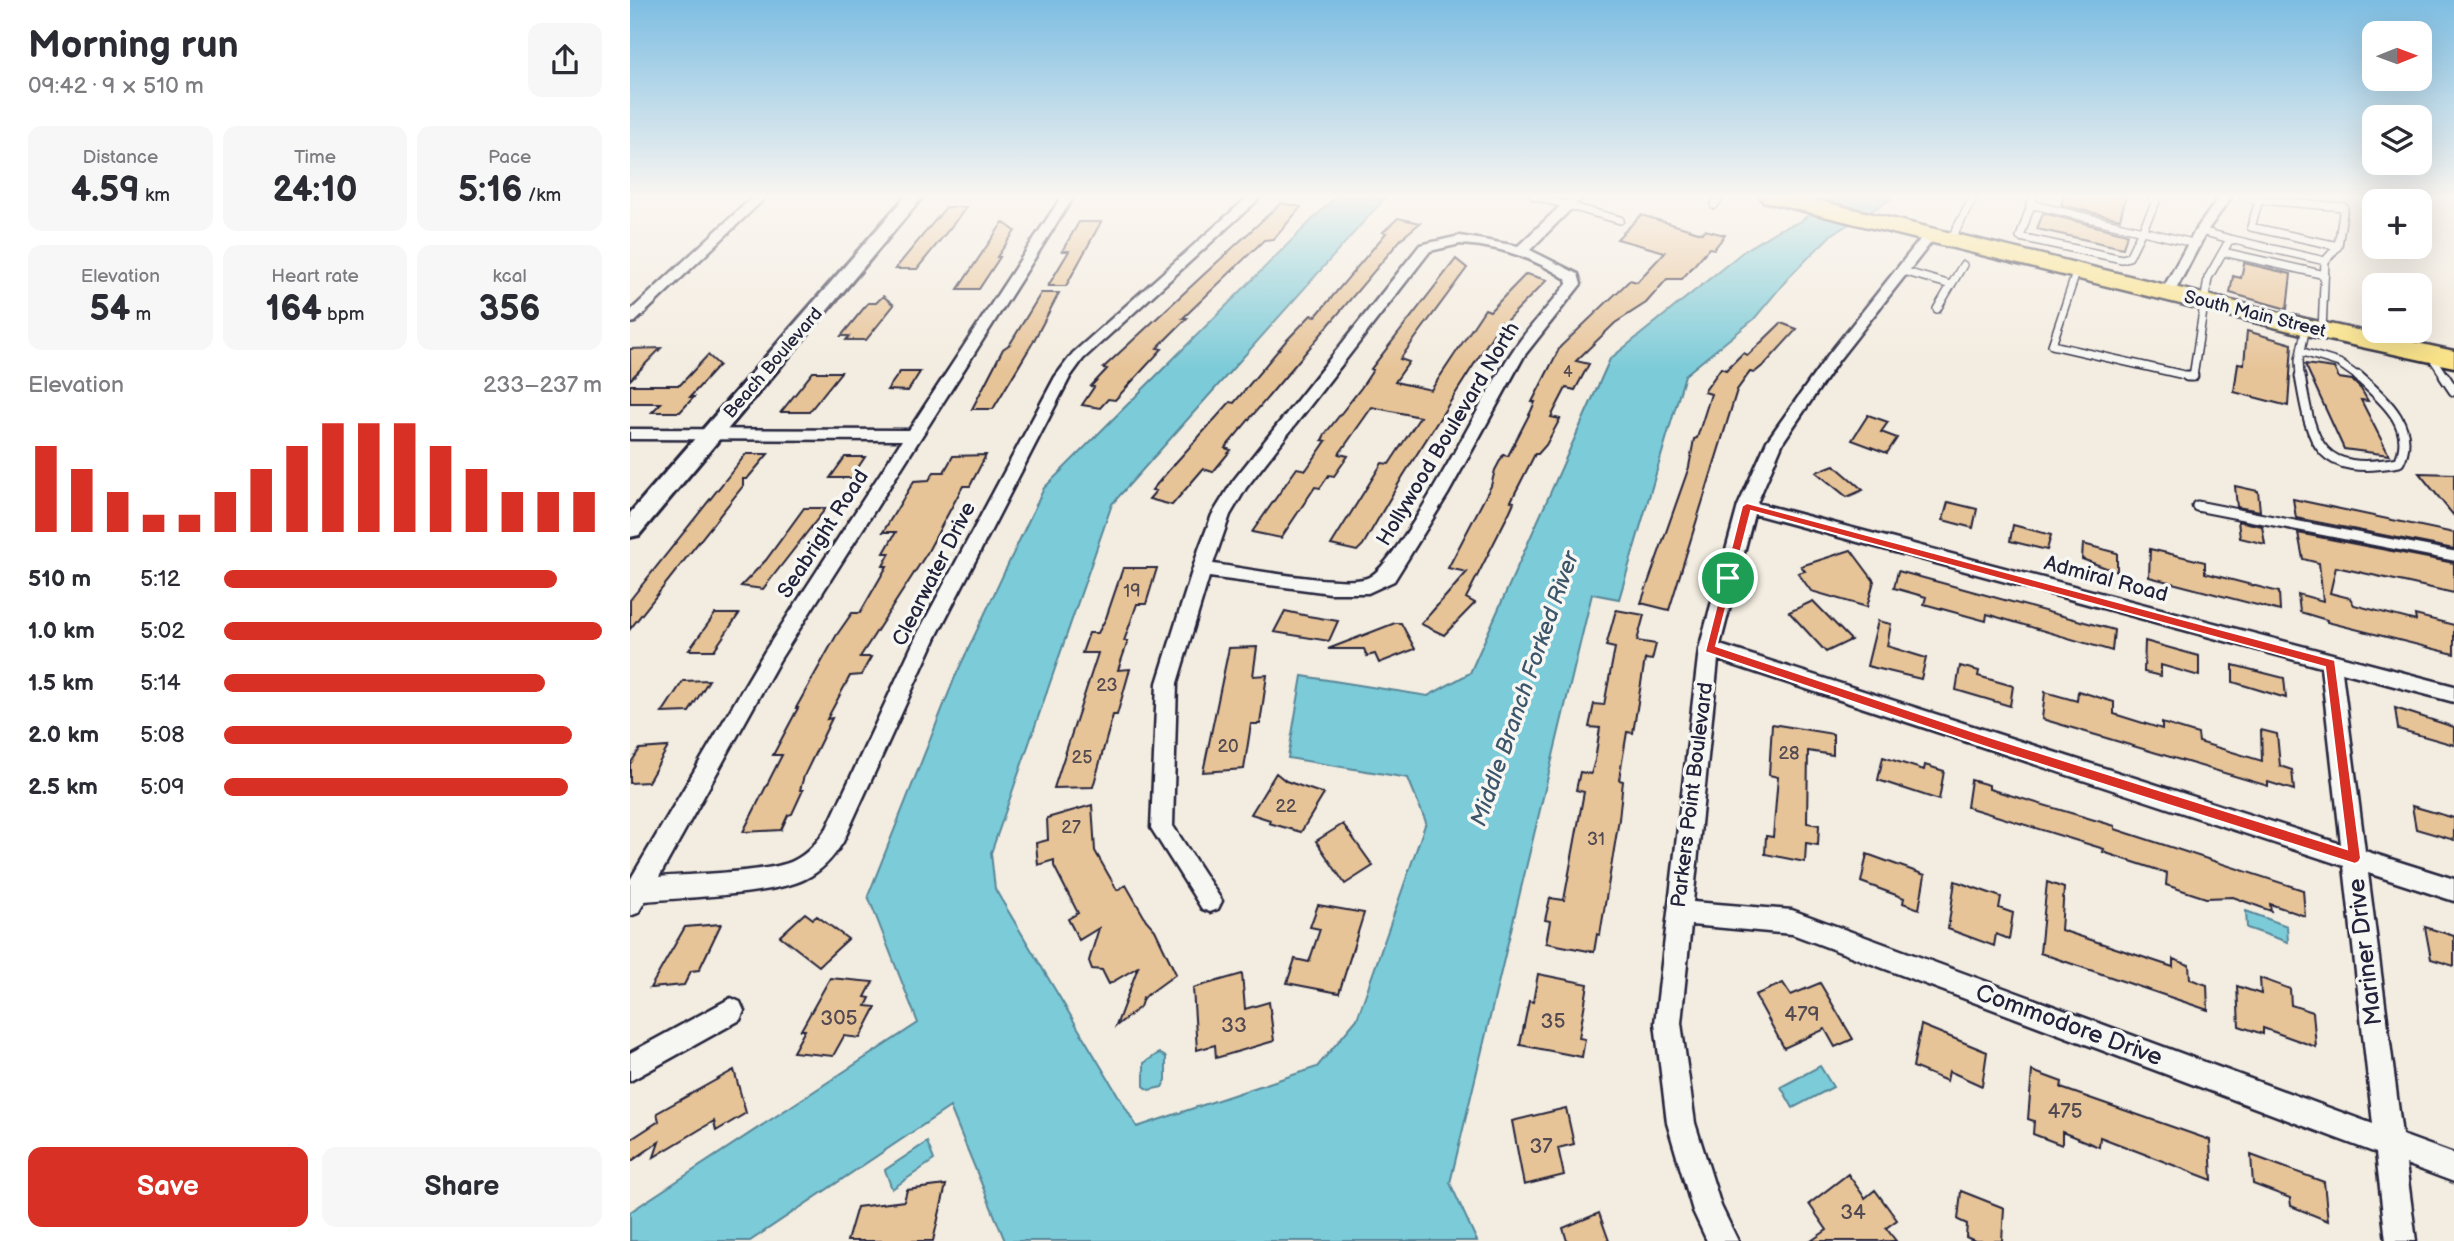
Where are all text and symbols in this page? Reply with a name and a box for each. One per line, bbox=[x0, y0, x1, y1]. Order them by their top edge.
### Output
north arrow bbox=[2362, 21, 2432, 91]
map controls bbox=[2362, 21, 2432, 343]
text: Morning run bbox=[28, 23, 239, 68]
button: share bbox=[528, 23, 602, 97]
text: 09:42 · 9 × 510 m bbox=[28, 72, 204, 100]
button: layers bbox=[2362, 105, 2432, 175]
text: Distance bbox=[82, 146, 158, 169]
text: Time bbox=[294, 146, 336, 169]
text: Pace bbox=[488, 146, 531, 169]
text: 4.59 bbox=[71, 169, 140, 212]
text: 24:10 bbox=[272, 169, 358, 212]
text: 5:16 bbox=[458, 169, 523, 212]
text: km bbox=[140, 184, 170, 207]
text: /km bbox=[523, 184, 561, 207]
button: + bbox=[2362, 189, 2432, 259]
text: Elevation bbox=[81, 265, 160, 288]
text: Heart rate bbox=[271, 265, 359, 288]
text: kcal bbox=[493, 265, 527, 288]
button: − bbox=[2362, 273, 2432, 343]
street label: South Main Street bbox=[2182, 286, 2328, 342]
text: 54 bbox=[90, 288, 130, 331]
text: 164 bbox=[265, 288, 322, 331]
text: 356 bbox=[479, 288, 541, 331]
text: m bbox=[130, 303, 151, 326]
text: bpm bbox=[322, 303, 365, 326]
street label: Beach Boulevard bbox=[719, 303, 827, 423]
street label: Hollywood Boulevard North bbox=[1371, 318, 1525, 550]
house number: 4 bbox=[1563, 363, 1573, 382]
text: Elevation bbox=[28, 371, 124, 399]
text: 233–237 m bbox=[483, 371, 602, 399]
street label: Seabright Road bbox=[772, 465, 874, 603]
street label: Clearwater Drive bbox=[887, 498, 981, 650]
water label: Middle Branch Forked River bbox=[1465, 546, 1586, 830]
pin bbox=[1698, 548, 1758, 608]
street label: Admiral Road bbox=[2041, 551, 2171, 607]
icon: arrive bbox=[1709, 559, 1747, 597]
text: 510 m bbox=[28, 565, 91, 593]
text: 5:12 bbox=[140, 565, 180, 593]
house number: 19 bbox=[1123, 581, 1141, 602]
text: 1.0 km bbox=[28, 617, 95, 645]
text: 5:02 bbox=[140, 617, 185, 645]
text: 1.5 km bbox=[28, 669, 94, 697]
text: 5:14 bbox=[140, 669, 181, 697]
house number: 23 bbox=[1096, 675, 1118, 696]
street label: Parkers Point Boulevard bbox=[1666, 681, 1718, 909]
text: 2.0 km bbox=[28, 721, 99, 749]
text: 5:08 bbox=[140, 721, 185, 749]
house number: 20 bbox=[1217, 736, 1239, 757]
house number: 28 bbox=[1778, 743, 1800, 764]
house number: 25 bbox=[1072, 747, 1092, 768]
text: 2.5 km bbox=[28, 773, 98, 801]
text: 5:09 bbox=[140, 773, 185, 801]
house number: 22 bbox=[1275, 796, 1297, 817]
house number: 27 bbox=[1061, 817, 1081, 838]
house number: 31 bbox=[1587, 829, 1605, 850]
street label: Mariner Drive bbox=[2342, 877, 2388, 1027]
street label: Commodore Drive bbox=[1972, 978, 2166, 1072]
house number: 479 bbox=[1784, 1002, 1820, 1027]
house number: 305 bbox=[820, 1006, 858, 1031]
house number: 35 bbox=[1541, 1009, 1565, 1034]
house number: 33 bbox=[1221, 1013, 1247, 1038]
house number: 475 bbox=[2047, 1099, 2083, 1124]
house number: 37 bbox=[1529, 1134, 1553, 1159]
button: Save bbox=[28, 1147, 308, 1227]
button: Share bbox=[322, 1147, 602, 1227]
house number: 34 bbox=[1840, 1200, 1866, 1225]

